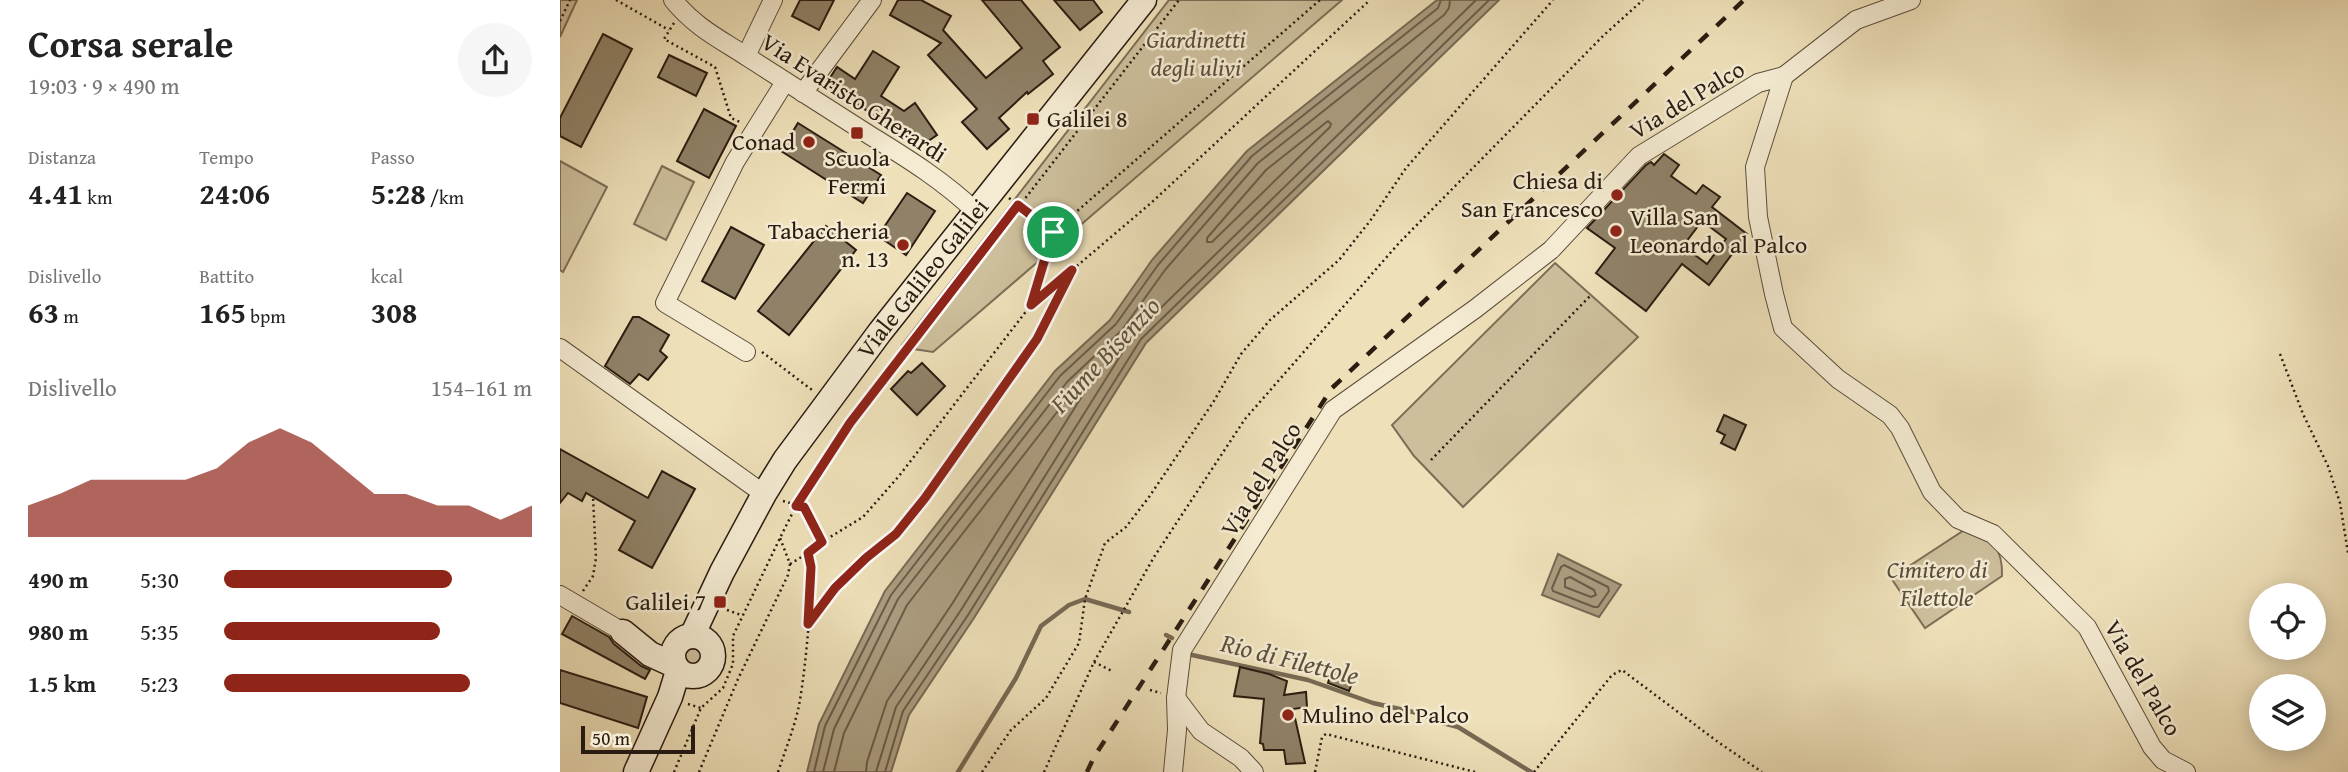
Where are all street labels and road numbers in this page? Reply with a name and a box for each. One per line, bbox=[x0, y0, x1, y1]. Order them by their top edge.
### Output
street label: Via Evaristo Gherardi bbox=[754, 24, 954, 171]
street label: Via del Palco bbox=[1622, 51, 1751, 148]
street label: Viale Galileo Galilei bbox=[848, 191, 997, 366]
street label: Via del Palco bbox=[1212, 415, 1310, 543]
street label: Via del Palco bbox=[2096, 613, 2191, 742]

